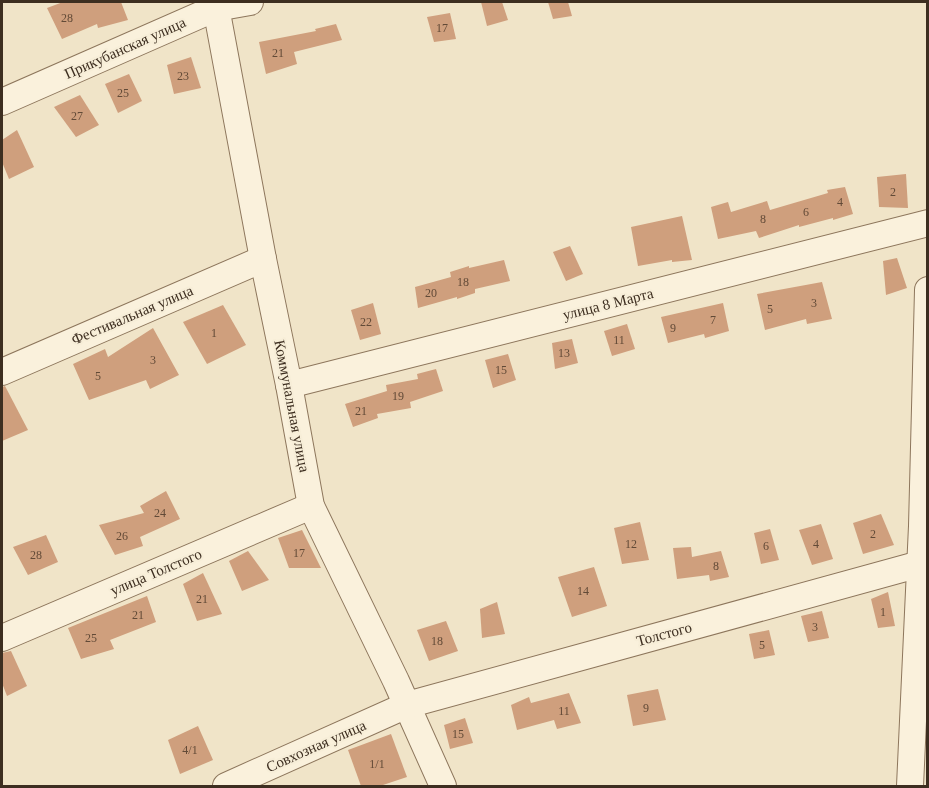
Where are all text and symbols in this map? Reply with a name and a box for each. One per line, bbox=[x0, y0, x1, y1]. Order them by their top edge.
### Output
house number: 28 bbox=[61, 11, 73, 25]
street label: Прикубанская улица bbox=[62, 14, 188, 82]
house number: 17 bbox=[436, 21, 448, 35]
house number: 21 bbox=[272, 46, 284, 60]
house number: 23 bbox=[177, 69, 189, 83]
house number: 25 bbox=[117, 86, 129, 100]
house number: 27 bbox=[71, 109, 83, 123]
house number: 2 bbox=[890, 185, 896, 199]
house number: 4 bbox=[837, 195, 843, 209]
house number: 6 bbox=[803, 205, 809, 219]
house number: 8 bbox=[760, 212, 766, 226]
house number: 18 bbox=[457, 275, 469, 289]
street label: Фестивальная улица bbox=[69, 282, 195, 348]
street label: улица 8 Марта bbox=[561, 285, 655, 323]
house number: 20 bbox=[425, 286, 437, 300]
house number: 3 bbox=[811, 296, 817, 310]
house number: 5 bbox=[767, 302, 773, 316]
house number: 7 bbox=[710, 313, 716, 327]
house number: 22 bbox=[360, 315, 372, 329]
house number: 9 bbox=[670, 321, 676, 335]
house number: 1 bbox=[211, 326, 217, 340]
house number: 11 bbox=[613, 333, 625, 347]
street label: Коммунальная улица bbox=[271, 338, 313, 474]
house number: 13 bbox=[558, 346, 570, 360]
house number: 3 bbox=[150, 353, 156, 367]
house number: 15 bbox=[495, 363, 507, 377]
house number: 5 bbox=[95, 369, 101, 383]
house number: 19 bbox=[392, 389, 404, 403]
house number: 21 bbox=[355, 404, 367, 418]
house number: 24 bbox=[154, 506, 166, 520]
house number: 2 bbox=[870, 527, 876, 541]
house number: 26 bbox=[116, 529, 128, 543]
house number: 12 bbox=[625, 537, 637, 551]
house number: 4 bbox=[813, 537, 819, 551]
house number: 6 bbox=[763, 539, 769, 553]
street label: улица Толстого bbox=[108, 546, 204, 598]
house number: 17 bbox=[293, 546, 305, 560]
house number: 28 bbox=[30, 548, 42, 562]
house number: 8 bbox=[713, 559, 719, 573]
house number: 14 bbox=[577, 584, 589, 598]
house number: 21 bbox=[196, 592, 208, 606]
house number: 1 bbox=[880, 605, 886, 619]
house number: 21 bbox=[132, 608, 144, 622]
street label: Толстого bbox=[635, 619, 693, 649]
house number: 3 bbox=[812, 620, 818, 634]
house number: 25 bbox=[85, 631, 97, 645]
house number: 18 bbox=[431, 634, 443, 648]
house number: 5 bbox=[759, 638, 765, 652]
house number: 9 bbox=[643, 701, 649, 715]
house number: 11 bbox=[558, 704, 570, 718]
street label: Совхозная улица bbox=[264, 717, 369, 775]
house number: 15 bbox=[452, 727, 464, 741]
house number: 4/1 bbox=[182, 743, 198, 757]
house number: 1/1 bbox=[369, 757, 385, 771]

